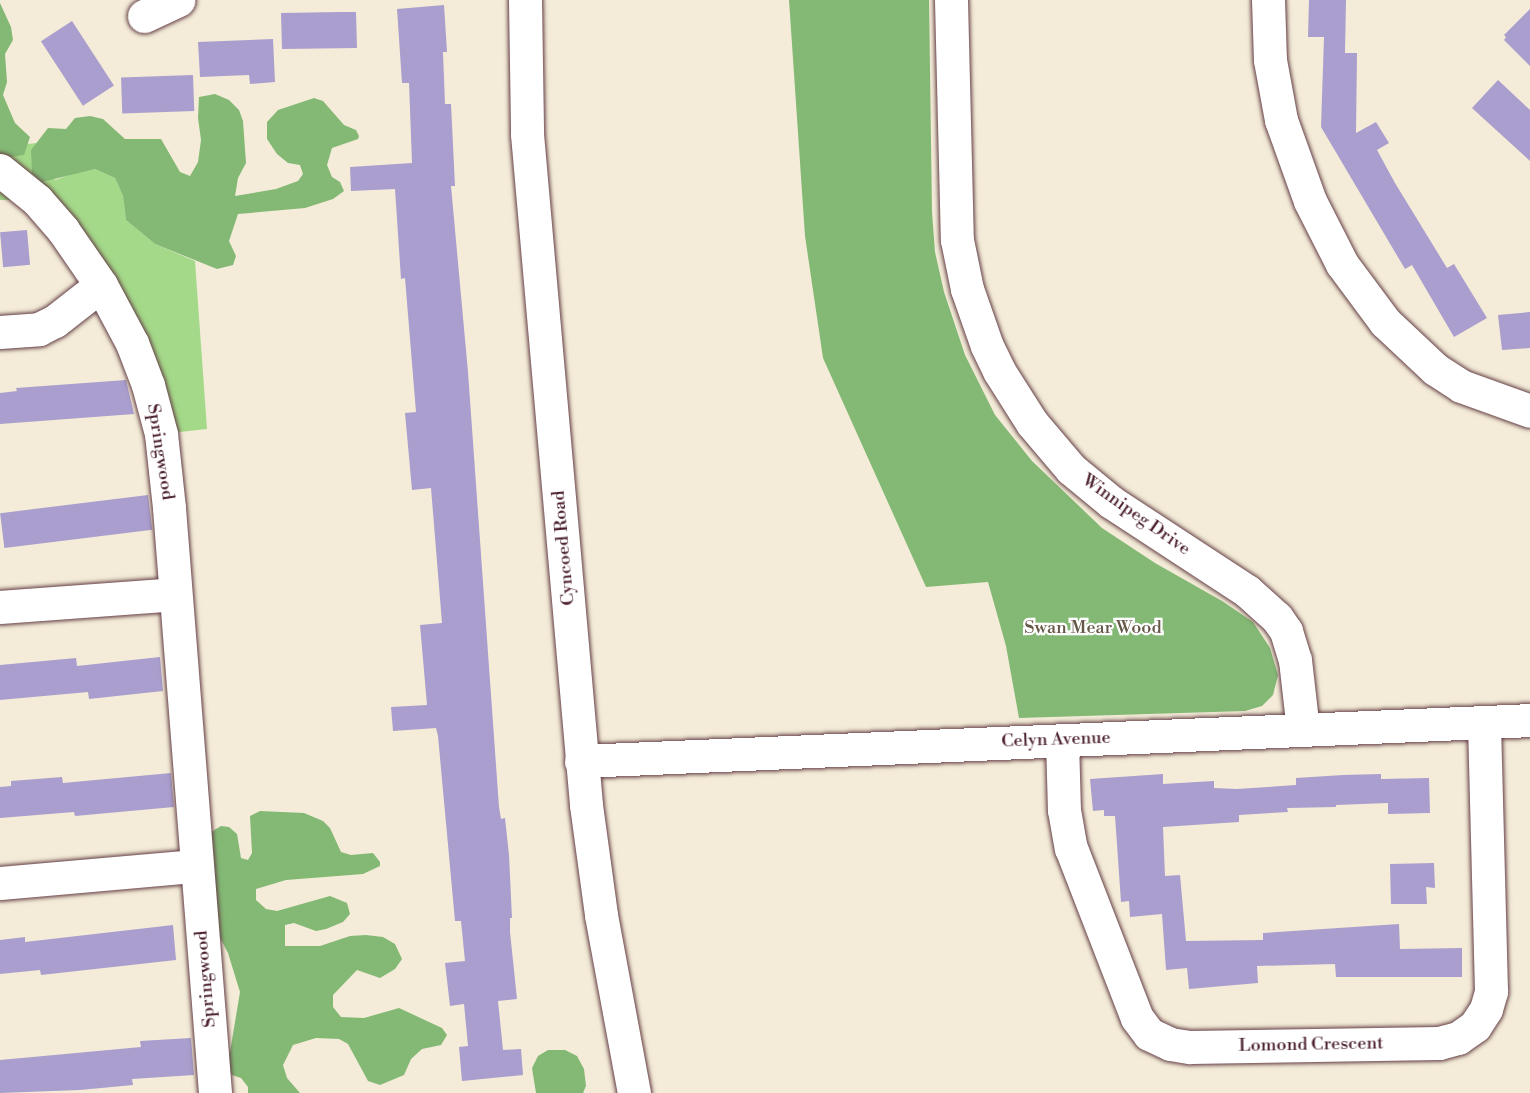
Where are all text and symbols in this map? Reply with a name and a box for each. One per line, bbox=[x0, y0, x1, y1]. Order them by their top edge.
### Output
street label: Springwood bbox=[142, 402, 178, 502]
street label: Winnipeg Drive bbox=[1078, 470, 1194, 560]
street label: Cyncoed Road bbox=[548, 490, 580, 606]
park label: Swan Mear Wood bbox=[1024, 617, 1162, 639]
street label: Celyn Avenue bbox=[1001, 727, 1111, 753]
street label: Springwood bbox=[191, 929, 221, 1029]
street label: Lomond Crescent bbox=[1238, 1033, 1384, 1057]

